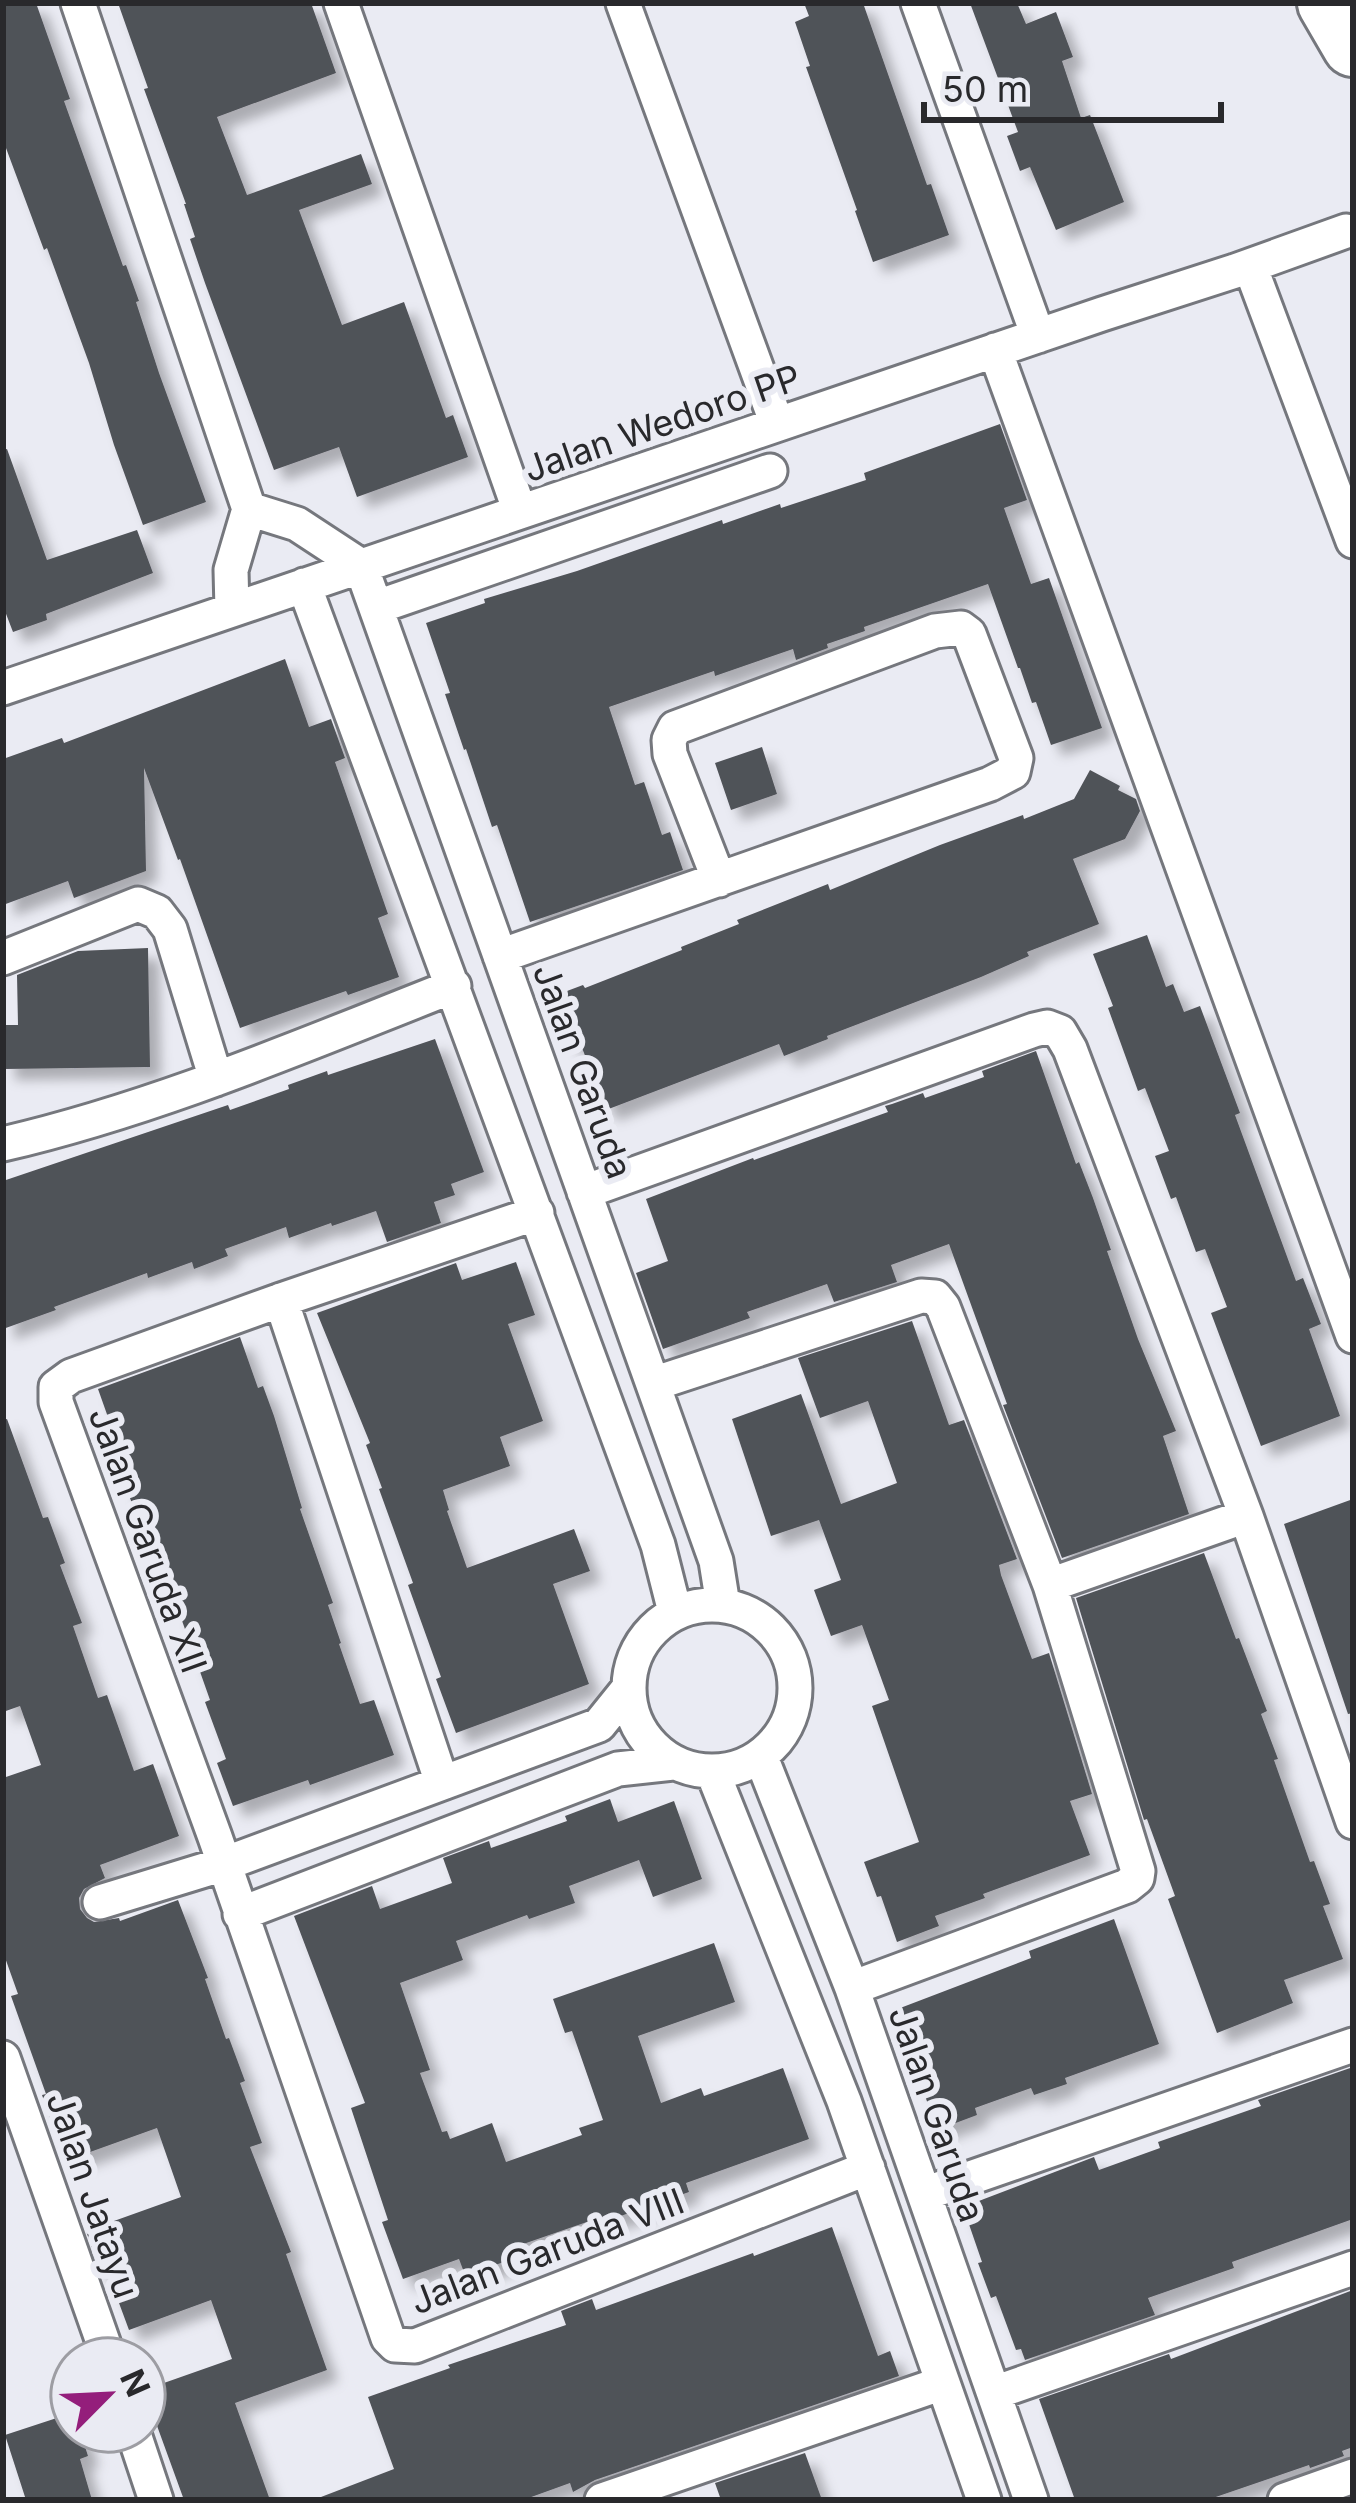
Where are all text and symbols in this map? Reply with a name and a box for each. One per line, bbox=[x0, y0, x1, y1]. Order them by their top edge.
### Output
scale bar bbox=[924, 48, 1221, 122]
text: 50 m bbox=[942, 67, 1028, 111]
street label: Jalan Wedoro PP bbox=[518, 355, 806, 491]
street label: Jalan Garuda bbox=[524, 958, 642, 1184]
street label: Jalan Garuda XII bbox=[80, 1401, 216, 1679]
street label: Jalan Garuda bbox=[880, 2000, 994, 2228]
street label: Jalan Jatayu bbox=[37, 2086, 149, 2304]
street label: Jalan Garuda VIII bbox=[404, 2179, 690, 2323]
north arrow bbox=[48, 2335, 168, 2455]
text: N bbox=[112, 2363, 159, 2402]

